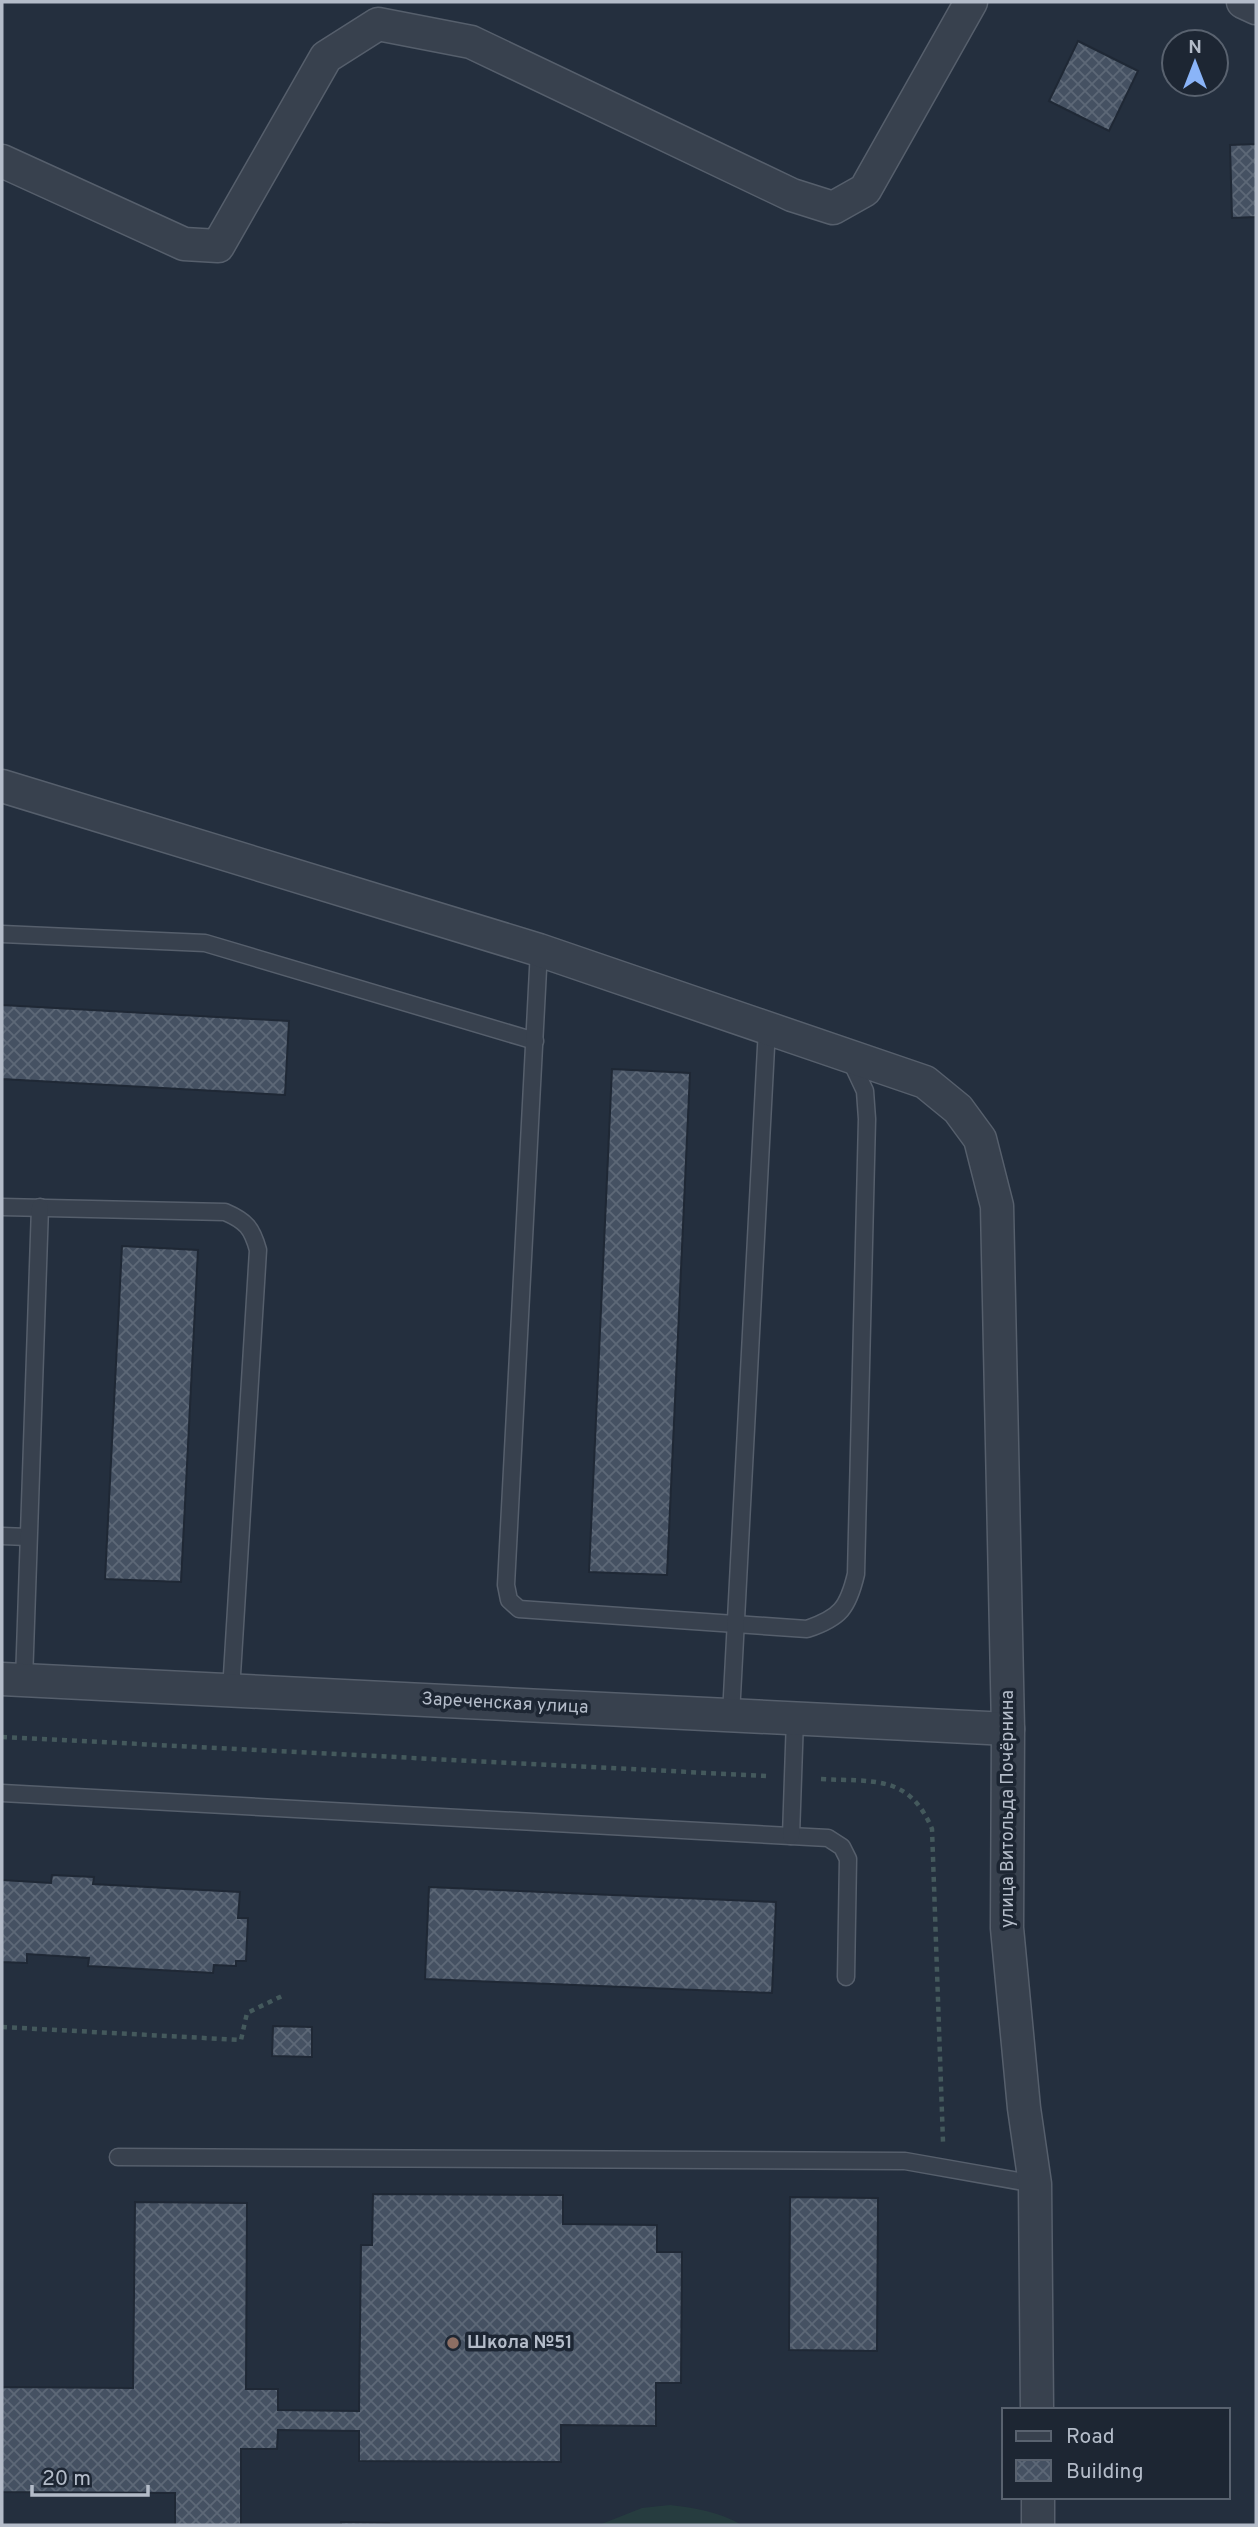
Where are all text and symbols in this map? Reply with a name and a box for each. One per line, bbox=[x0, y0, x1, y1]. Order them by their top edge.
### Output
north arrow bbox=[1160, 28, 1230, 98]
text: N bbox=[1188, 36, 1202, 60]
street label: Зареченская улица bbox=[421, 1688, 589, 1720]
street label: улица Витольда Почёрнина bbox=[997, 1690, 1020, 1928]
place label: Школа №51 bbox=[467, 2332, 572, 2355]
marker: Школа №51 bbox=[445, 2335, 461, 2351]
legend bbox=[1002, 2408, 1230, 2499]
text: Road bbox=[1066, 2424, 1115, 2451]
scale bar bbox=[32, 2454, 147, 2498]
text: Building bbox=[1066, 2459, 1144, 2486]
text: 20 m bbox=[42, 2466, 91, 2493]

